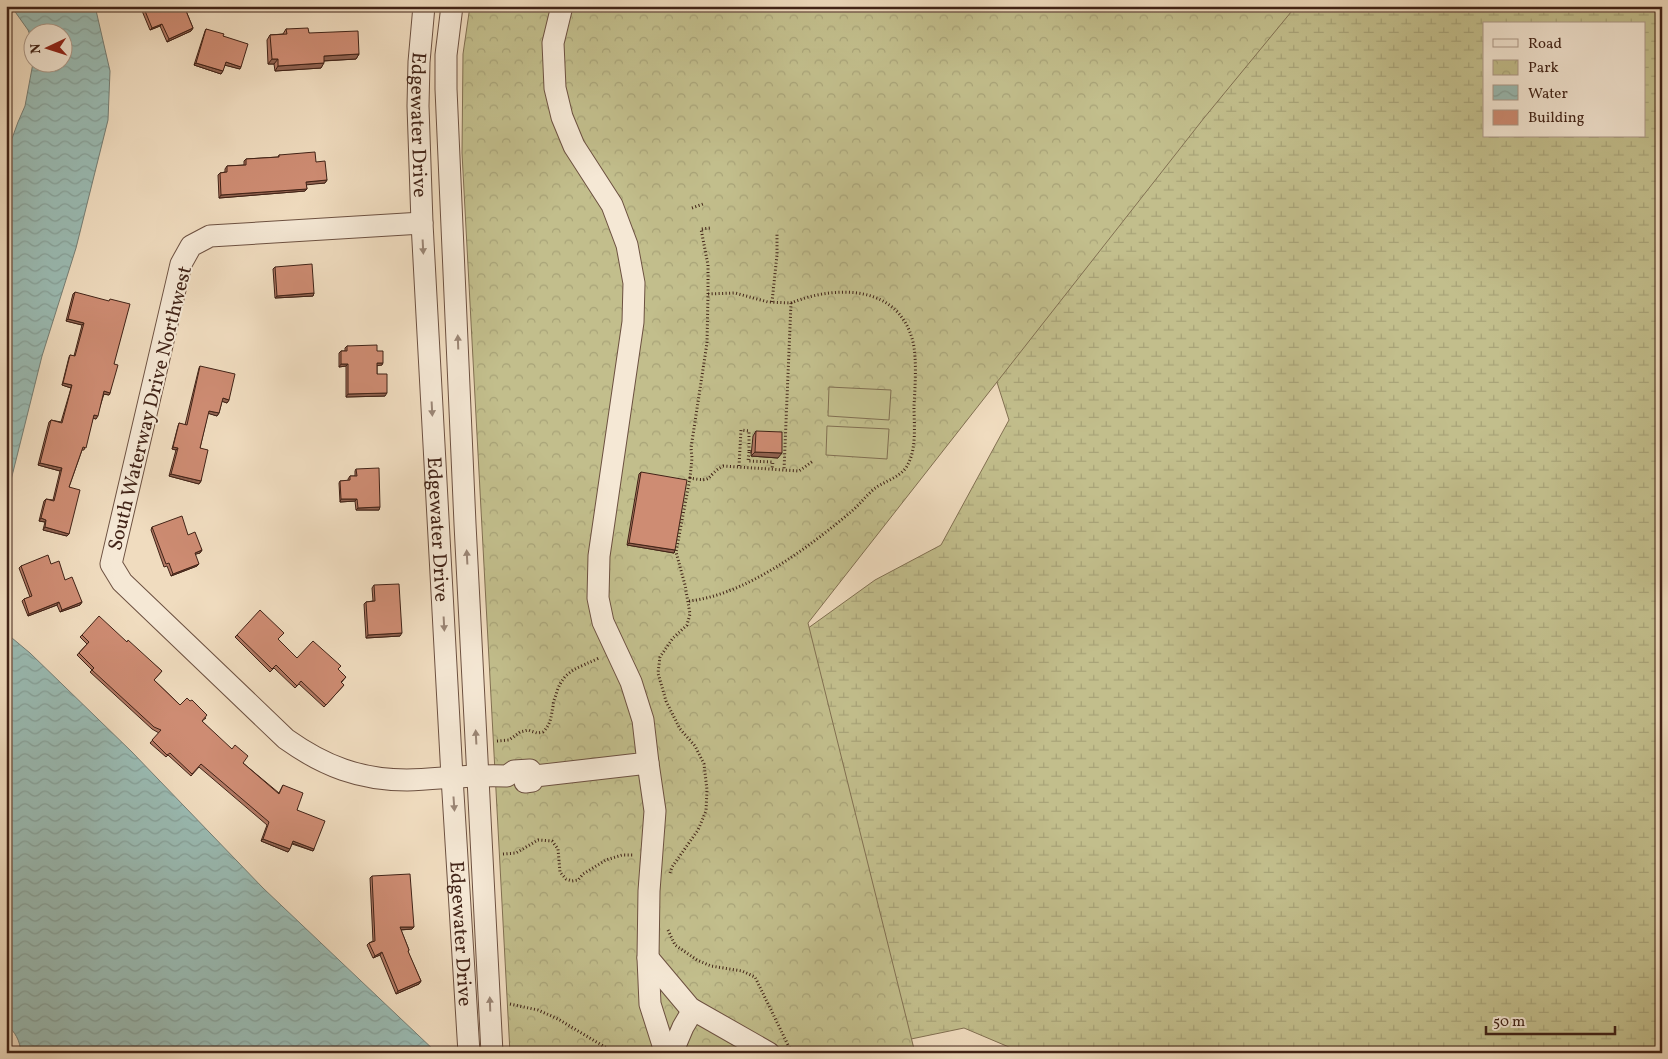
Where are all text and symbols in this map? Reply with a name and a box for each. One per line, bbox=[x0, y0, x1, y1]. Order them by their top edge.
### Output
north arrow bbox=[22, 22, 72, 72]
legend bbox=[1483, 22, 1646, 138]
text: Road bbox=[1528, 34, 1562, 55]
text: N bbox=[27, 43, 46, 55]
street label: Edgewater Drive bbox=[402, 51, 433, 198]
text: Park bbox=[1528, 58, 1559, 79]
text: Water bbox=[1528, 84, 1568, 105]
text: Building bbox=[1528, 108, 1585, 129]
one-way arrow bbox=[420, 239, 428, 255]
street label: South Waterway Drive Northwest bbox=[102, 263, 200, 554]
one-way arrow bbox=[453, 334, 461, 350]
one-way arrow bbox=[429, 402, 437, 418]
street label: Edgewater Drive bbox=[419, 456, 455, 603]
one-way arrow bbox=[463, 549, 471, 565]
one-way arrow bbox=[440, 616, 448, 632]
one-way arrow bbox=[472, 729, 480, 745]
one-way arrow bbox=[450, 796, 458, 812]
street label: Edgewater Drive bbox=[441, 860, 478, 1007]
one-way arrow bbox=[486, 996, 494, 1012]
scale bar bbox=[1486, 1004, 1614, 1036]
text: 50 m bbox=[1493, 1012, 1525, 1033]

